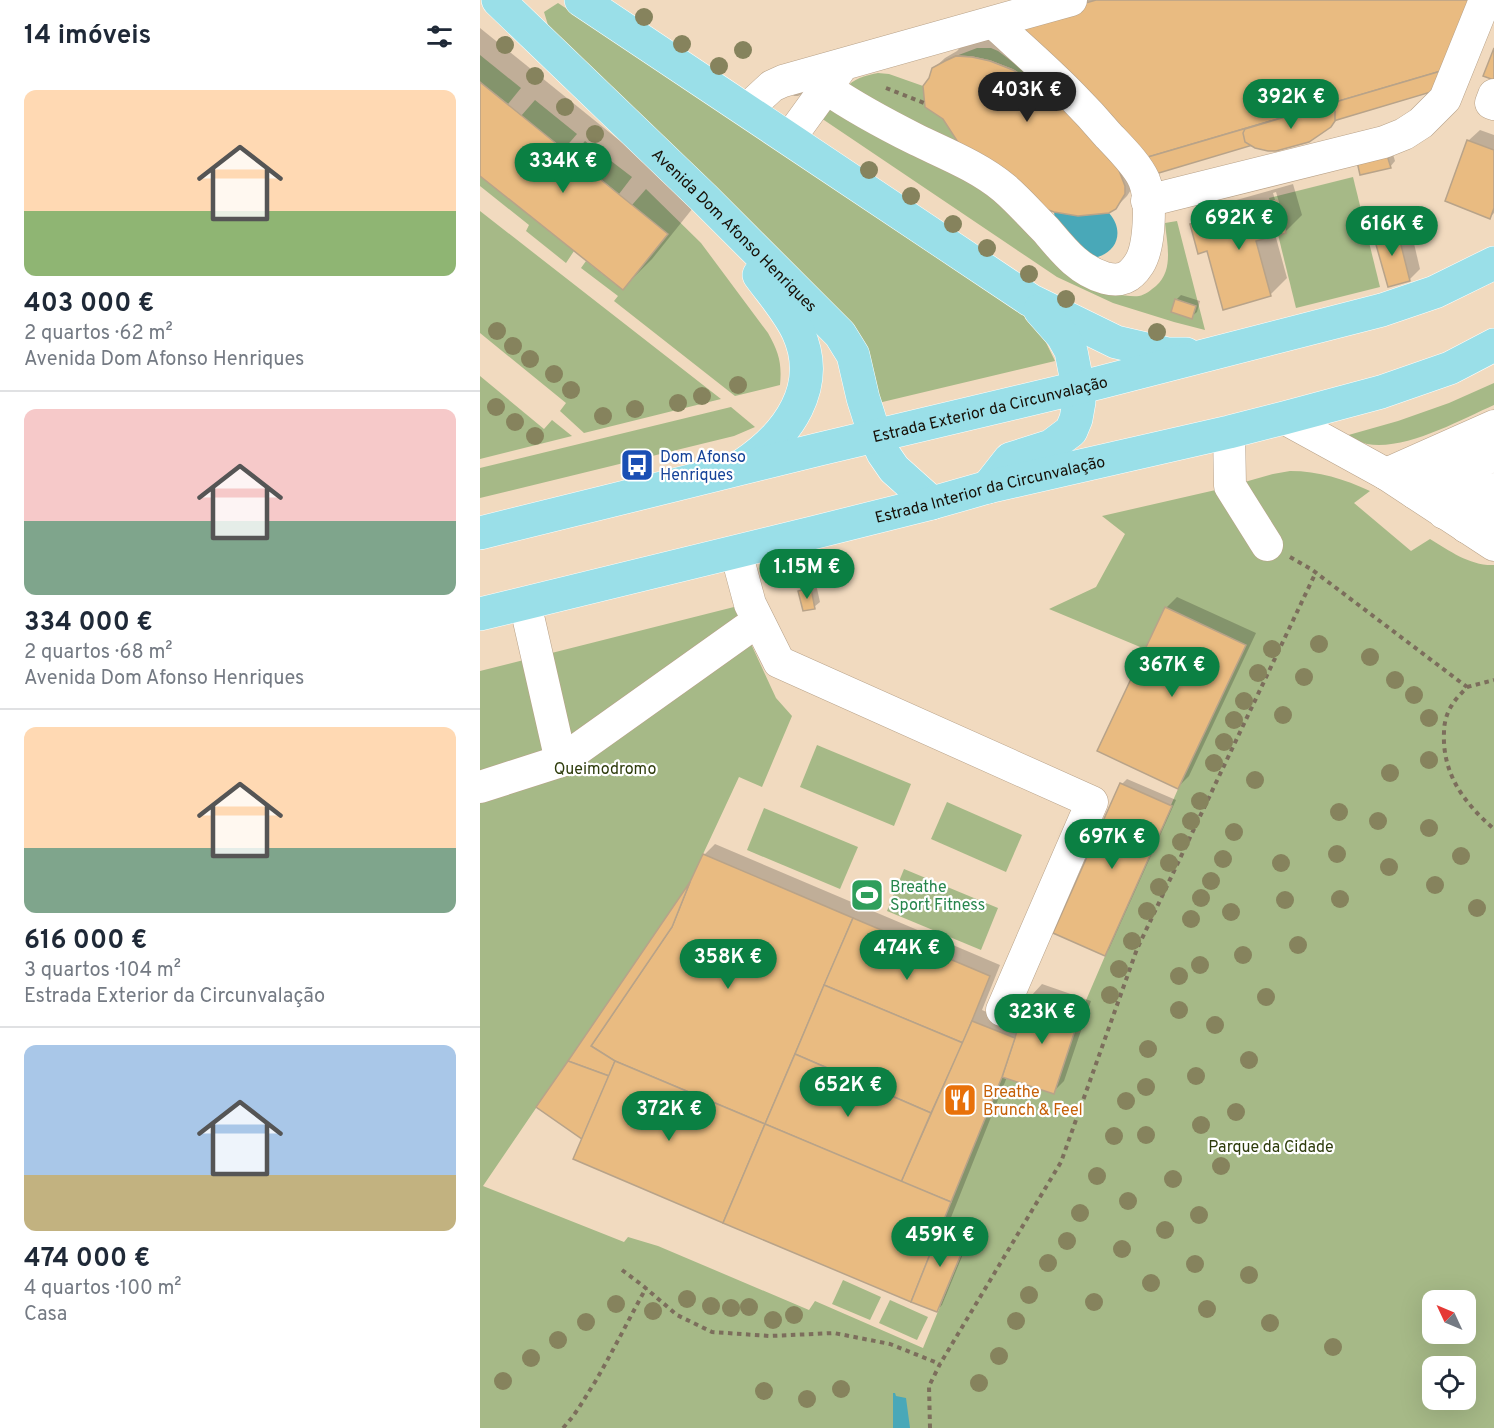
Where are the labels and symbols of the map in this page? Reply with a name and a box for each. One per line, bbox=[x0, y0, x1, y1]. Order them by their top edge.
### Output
pin: 403K € bbox=[978, 72, 1076, 123]
pin: 392K € bbox=[1242, 79, 1340, 130]
pin: 334K € bbox=[514, 143, 612, 194]
street label: Avenida Dom Afonso Henriques bbox=[647, 145, 820, 317]
pin: 692K € bbox=[1190, 200, 1288, 251]
pin: 616K € bbox=[1343, 206, 1441, 257]
street label: Estrada Exterior da Circunvalação bbox=[871, 373, 1110, 448]
bus stop icon: Dom Afonso Henriques bbox=[619, 447, 655, 483]
place label: Dom Afonso Henriques bbox=[660, 448, 746, 486]
street label: Estrada Interior da Circunvalação bbox=[873, 453, 1107, 529]
pin: 1.15M € bbox=[752, 549, 862, 600]
pin: 367K € bbox=[1123, 647, 1221, 698]
park label: Queimodromo bbox=[554, 760, 656, 780]
pin: 697K € bbox=[1063, 819, 1161, 870]
sports icon: Breathe Sport Fitness bbox=[849, 877, 885, 913]
place label: Breathe Sport Fitness bbox=[890, 878, 985, 916]
pin: 474K € bbox=[858, 930, 956, 981]
pin: 358K € bbox=[679, 939, 777, 990]
pin: 323K € bbox=[993, 994, 1091, 1045]
pin: 652K € bbox=[799, 1067, 897, 1118]
restaurant icon: Breathe Brunch & Feel bbox=[942, 1082, 978, 1118]
place label: Breathe Brunch & Feel bbox=[983, 1083, 1083, 1121]
pin: 372K € bbox=[620, 1091, 718, 1142]
park label: Parque da Cidade bbox=[1208, 1138, 1334, 1158]
pin: 459K € bbox=[891, 1217, 989, 1268]
north arrow bbox=[1422, 1290, 1476, 1344]

